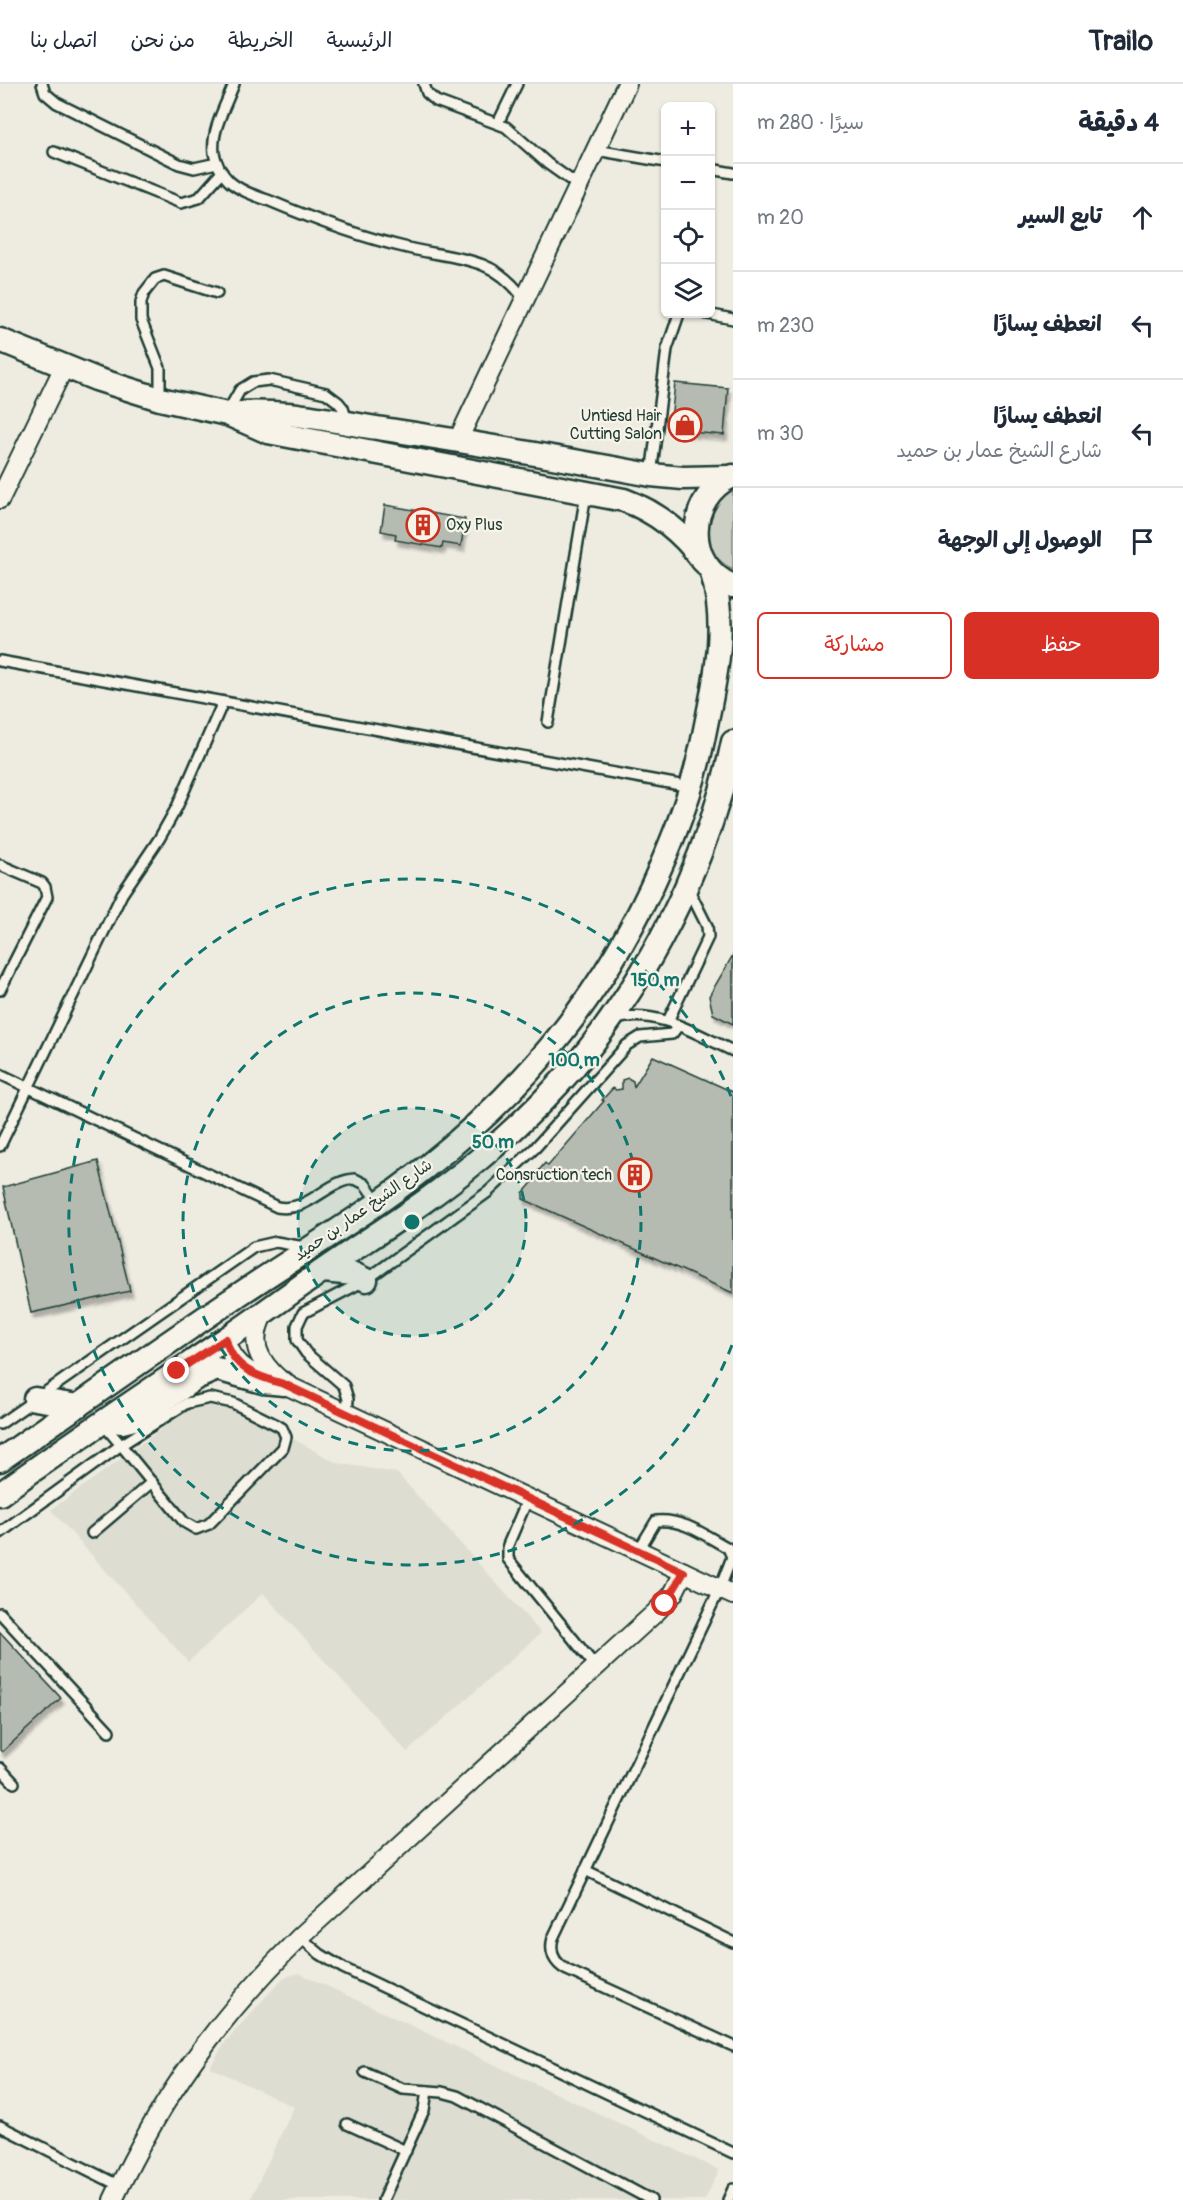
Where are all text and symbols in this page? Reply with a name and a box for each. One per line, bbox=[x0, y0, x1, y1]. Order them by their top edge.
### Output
text: Trailo bbox=[1089, 24, 1153, 59]
text: اتصل بنا bbox=[30, 27, 97, 54]
text: من نحن bbox=[130, 27, 195, 54]
text: الخريطة bbox=[228, 27, 293, 54]
text: الرئيسية bbox=[326, 27, 392, 54]
map controls bbox=[661, 102, 715, 318]
button: + bbox=[661, 102, 715, 156]
text: 4 دقيقة bbox=[1078, 107, 1159, 139]
text: سيرًا · 280 m bbox=[757, 110, 864, 135]
button: − bbox=[661, 156, 715, 210]
icon: ahead bbox=[1126, 201, 1159, 234]
text: تابع السير bbox=[1019, 202, 1102, 230]
text: 20 m bbox=[757, 205, 804, 230]
button: locate bbox=[661, 210, 715, 264]
button: layers bbox=[661, 264, 715, 318]
icon: left bbox=[1126, 309, 1159, 342]
text: انعطف يسارًا bbox=[993, 310, 1102, 338]
text: 230 m bbox=[757, 313, 815, 338]
text: انعطف يسارًا bbox=[993, 402, 1102, 430]
place label: Untiesd Hair Cutting Salon bbox=[570, 406, 662, 444]
shop icon: Untiesd Hair Cutting Salon bbox=[667, 407, 703, 443]
icon: left bbox=[1126, 417, 1159, 450]
text: 30 m bbox=[757, 421, 804, 446]
text: شارع الشيخ عمار بن حميد bbox=[896, 438, 1102, 463]
building icon: Oxy Plus bbox=[405, 507, 441, 543]
place label: Oxy Plus bbox=[446, 515, 502, 535]
icon: arrive bbox=[1126, 525, 1159, 558]
text: الوصول إلى الوجهة bbox=[938, 526, 1102, 554]
button: مشاركة bbox=[757, 612, 952, 679]
button: حفظ bbox=[964, 612, 1159, 679]
text: 150 m bbox=[631, 969, 680, 992]
text: 100 m bbox=[548, 1049, 600, 1072]
text: 50 m bbox=[472, 1131, 514, 1154]
street label: شارع الشيخ عمار بن حميد bbox=[290, 1155, 437, 1266]
building icon: Consruction tech bbox=[617, 1157, 653, 1193]
place label: Consruction tech bbox=[496, 1165, 612, 1185]
centre of rings bbox=[402, 1212, 422, 1232]
route end bbox=[163, 1357, 189, 1383]
route start bbox=[651, 1590, 677, 1616]

